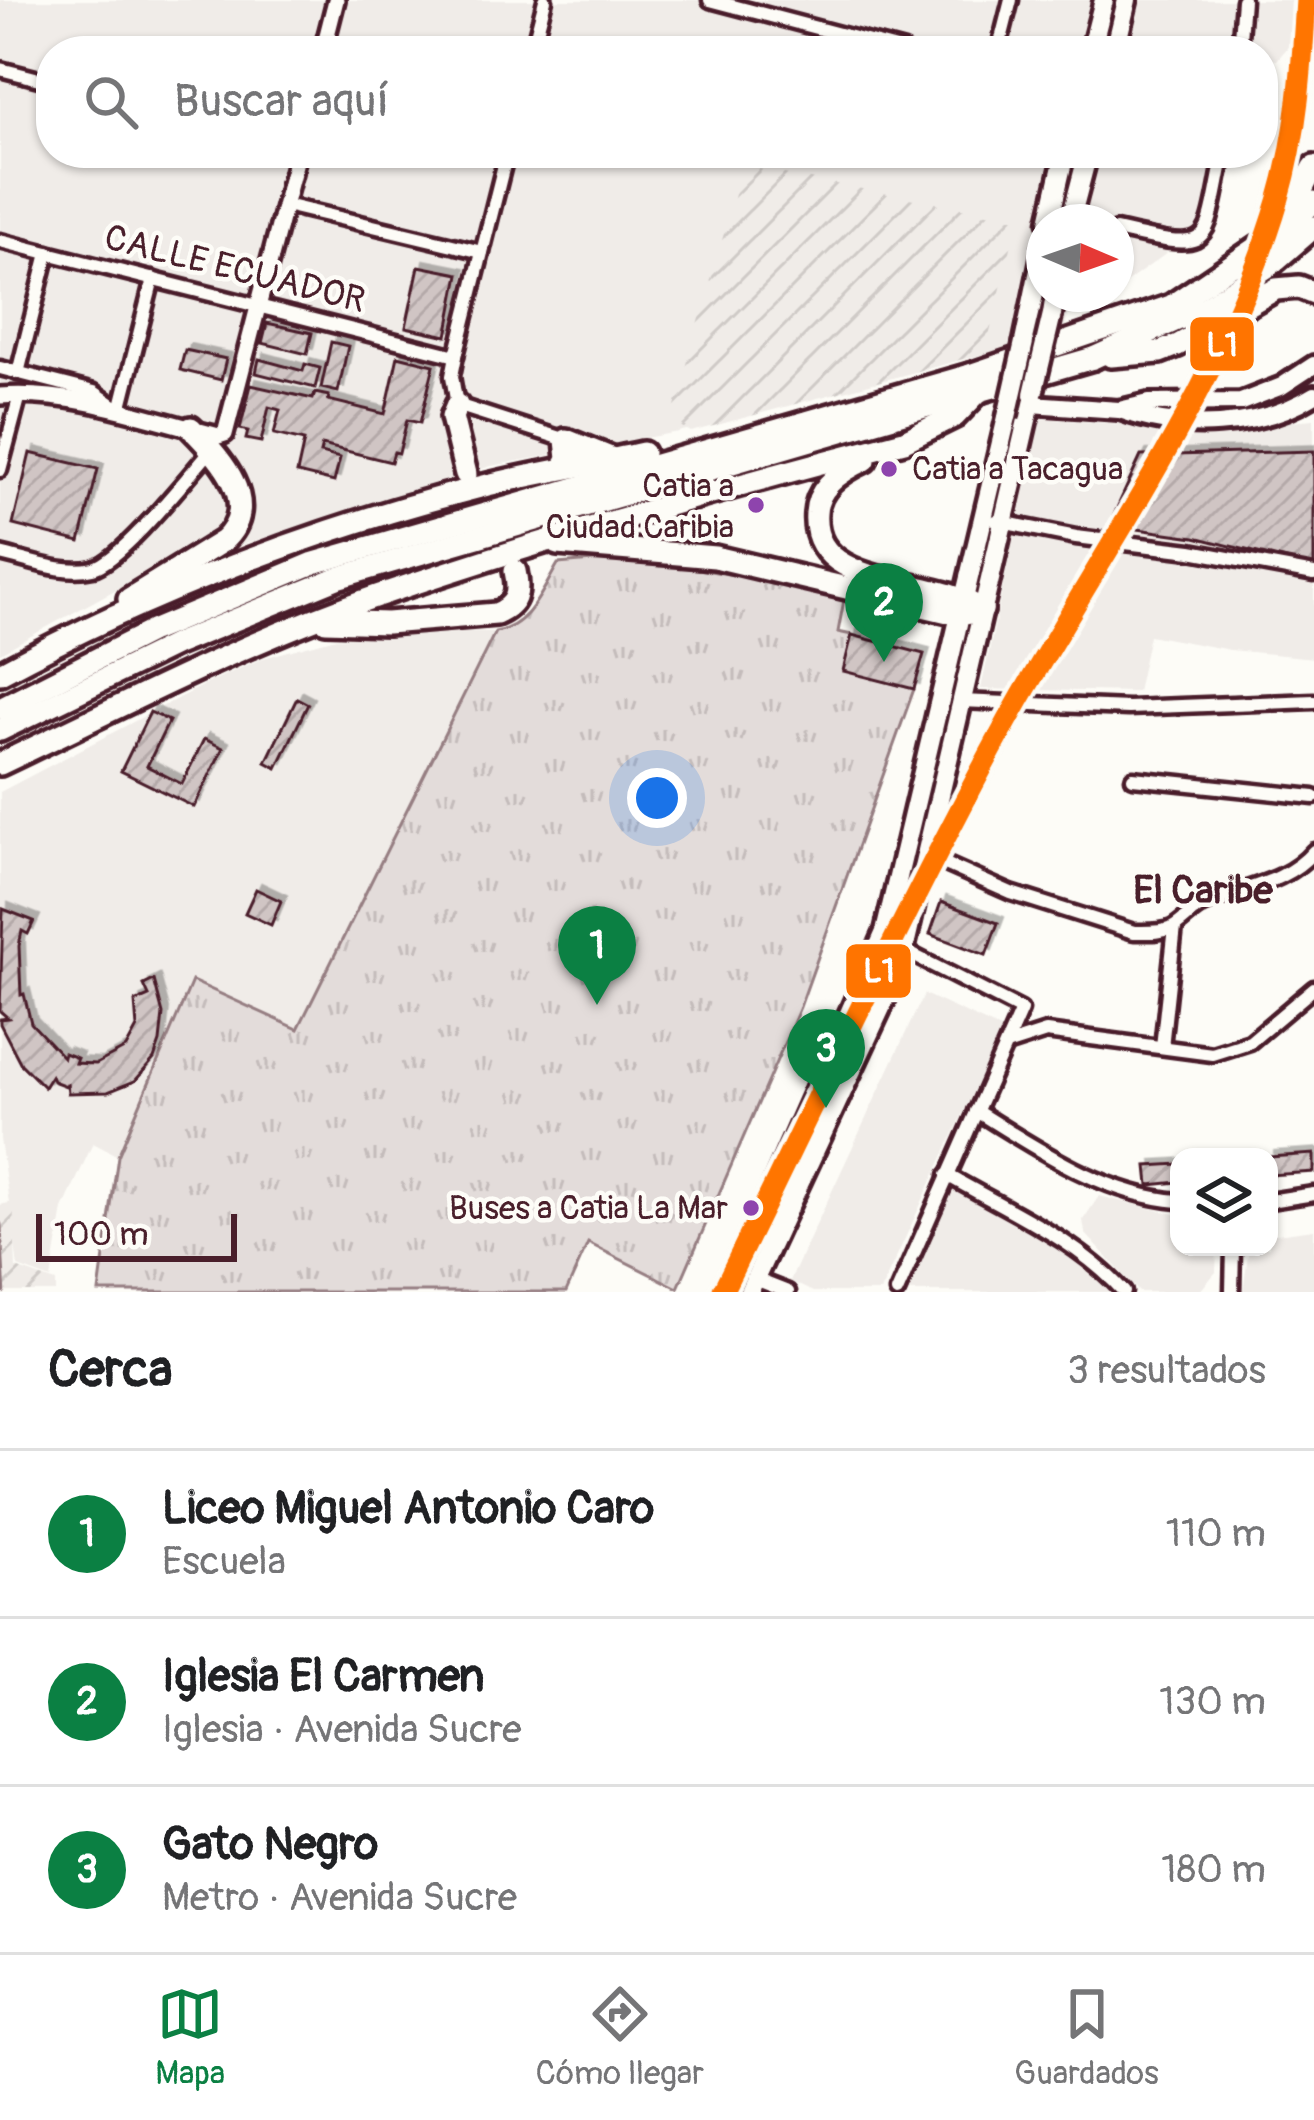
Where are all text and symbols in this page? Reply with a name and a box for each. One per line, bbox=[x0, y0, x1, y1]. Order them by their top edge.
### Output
search box bbox=[36, 36, 1278, 168]
icon: search bbox=[78, 69, 144, 135]
text: Buscar aquí bbox=[174, 74, 389, 130]
north arrow bbox=[1026, 204, 1134, 312]
street label: CALLE ECUADOR bbox=[100, 215, 370, 323]
line badge: L1 bbox=[1188, 315, 1256, 373]
text: L1 bbox=[1206, 325, 1238, 366]
place label: Catia a Tacagua bbox=[912, 449, 1123, 490]
marker: Catia a Tacagua bbox=[878, 458, 900, 480]
place label: Catia a Ciudad Caribia bbox=[546, 466, 734, 548]
marker: Catia a Ciudad Caribia bbox=[745, 494, 767, 516]
pin: 2 bbox=[845, 563, 923, 662]
your location bbox=[627, 768, 687, 828]
district label: El Caribe bbox=[1133, 866, 1274, 915]
pin: 1 bbox=[558, 906, 636, 1005]
line badge: L1 bbox=[844, 942, 913, 1000]
text: L1 bbox=[863, 951, 895, 992]
pin: 3 bbox=[787, 1009, 865, 1108]
map controls bbox=[1170, 1148, 1278, 1256]
button: layers bbox=[1170, 1148, 1278, 1256]
place label: Buses a Catia La Mar bbox=[449, 1188, 728, 1229]
marker: Buses a Catia La Mar bbox=[740, 1197, 762, 1219]
scale bar bbox=[36, 1208, 237, 1261]
text: 100 m bbox=[54, 1214, 148, 1255]
text: Cerca bbox=[48, 1338, 172, 1402]
text: 3 resultados bbox=[1067, 1346, 1266, 1395]
text: Liceo Miguel Antonio Caro bbox=[162, 1481, 654, 1537]
text: 1 bbox=[79, 1509, 95, 1558]
text: 110 m bbox=[1166, 1509, 1266, 1558]
text: Escuela bbox=[162, 1537, 286, 1586]
text: Iglesia El Carmen bbox=[162, 1649, 484, 1705]
text: 2 bbox=[76, 1677, 98, 1726]
text: 130 m bbox=[1159, 1677, 1266, 1726]
text: Iglesia · Avenida Sucre bbox=[162, 1705, 521, 1754]
text: Gato Negro bbox=[162, 1817, 378, 1873]
text: 3 bbox=[76, 1845, 98, 1894]
text: 180 m bbox=[1161, 1845, 1266, 1894]
text: Metro · Avenida Sucre bbox=[162, 1873, 517, 1922]
tab: Mapa bbox=[155, 1981, 225, 2094]
tab: Cómo llegar bbox=[536, 1981, 704, 2094]
tab: Guardados bbox=[1014, 1981, 1159, 2094]

